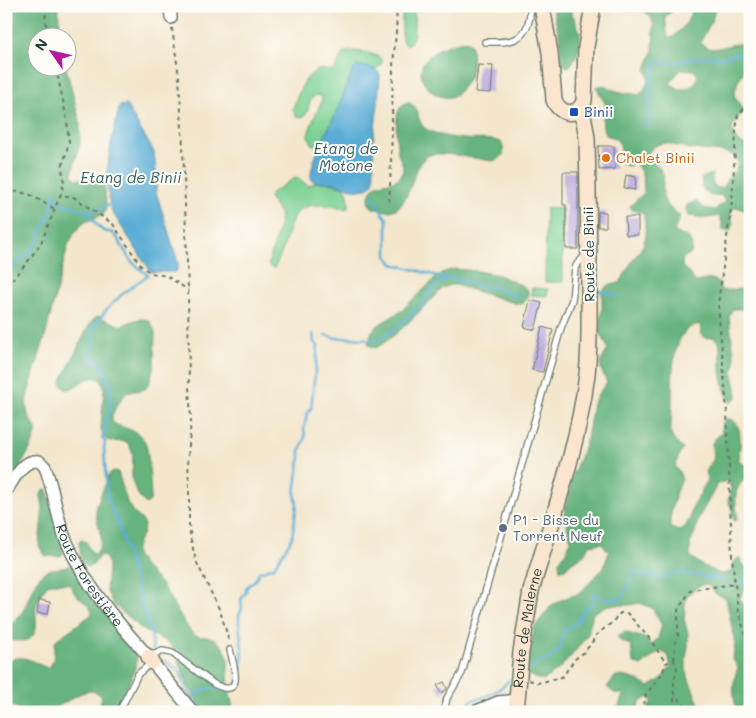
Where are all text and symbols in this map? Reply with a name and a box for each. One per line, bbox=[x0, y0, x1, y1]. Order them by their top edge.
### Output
north arrow bbox=[28, 28, 78, 78]
text: N bbox=[30, 35, 52, 54]
place label: Binii bbox=[584, 102, 613, 121]
marker: Binii bbox=[568, 106, 580, 118]
water label: Etang de Motone bbox=[313, 138, 379, 175]
place label: Chalet Binii bbox=[616, 148, 695, 167]
marker: Chalet Binii bbox=[600, 152, 612, 164]
water label: Etang de Binii bbox=[80, 167, 182, 187]
street label: Route de Binii bbox=[578, 206, 599, 302]
place label: P1 - Bisse du Torrent Neuf bbox=[513, 510, 603, 545]
street label: Route Forestière bbox=[52, 521, 128, 631]
marker: P1 - Bisse du Torrent Neuf bbox=[497, 522, 509, 534]
street label: Route de Malerne bbox=[508, 565, 546, 689]

